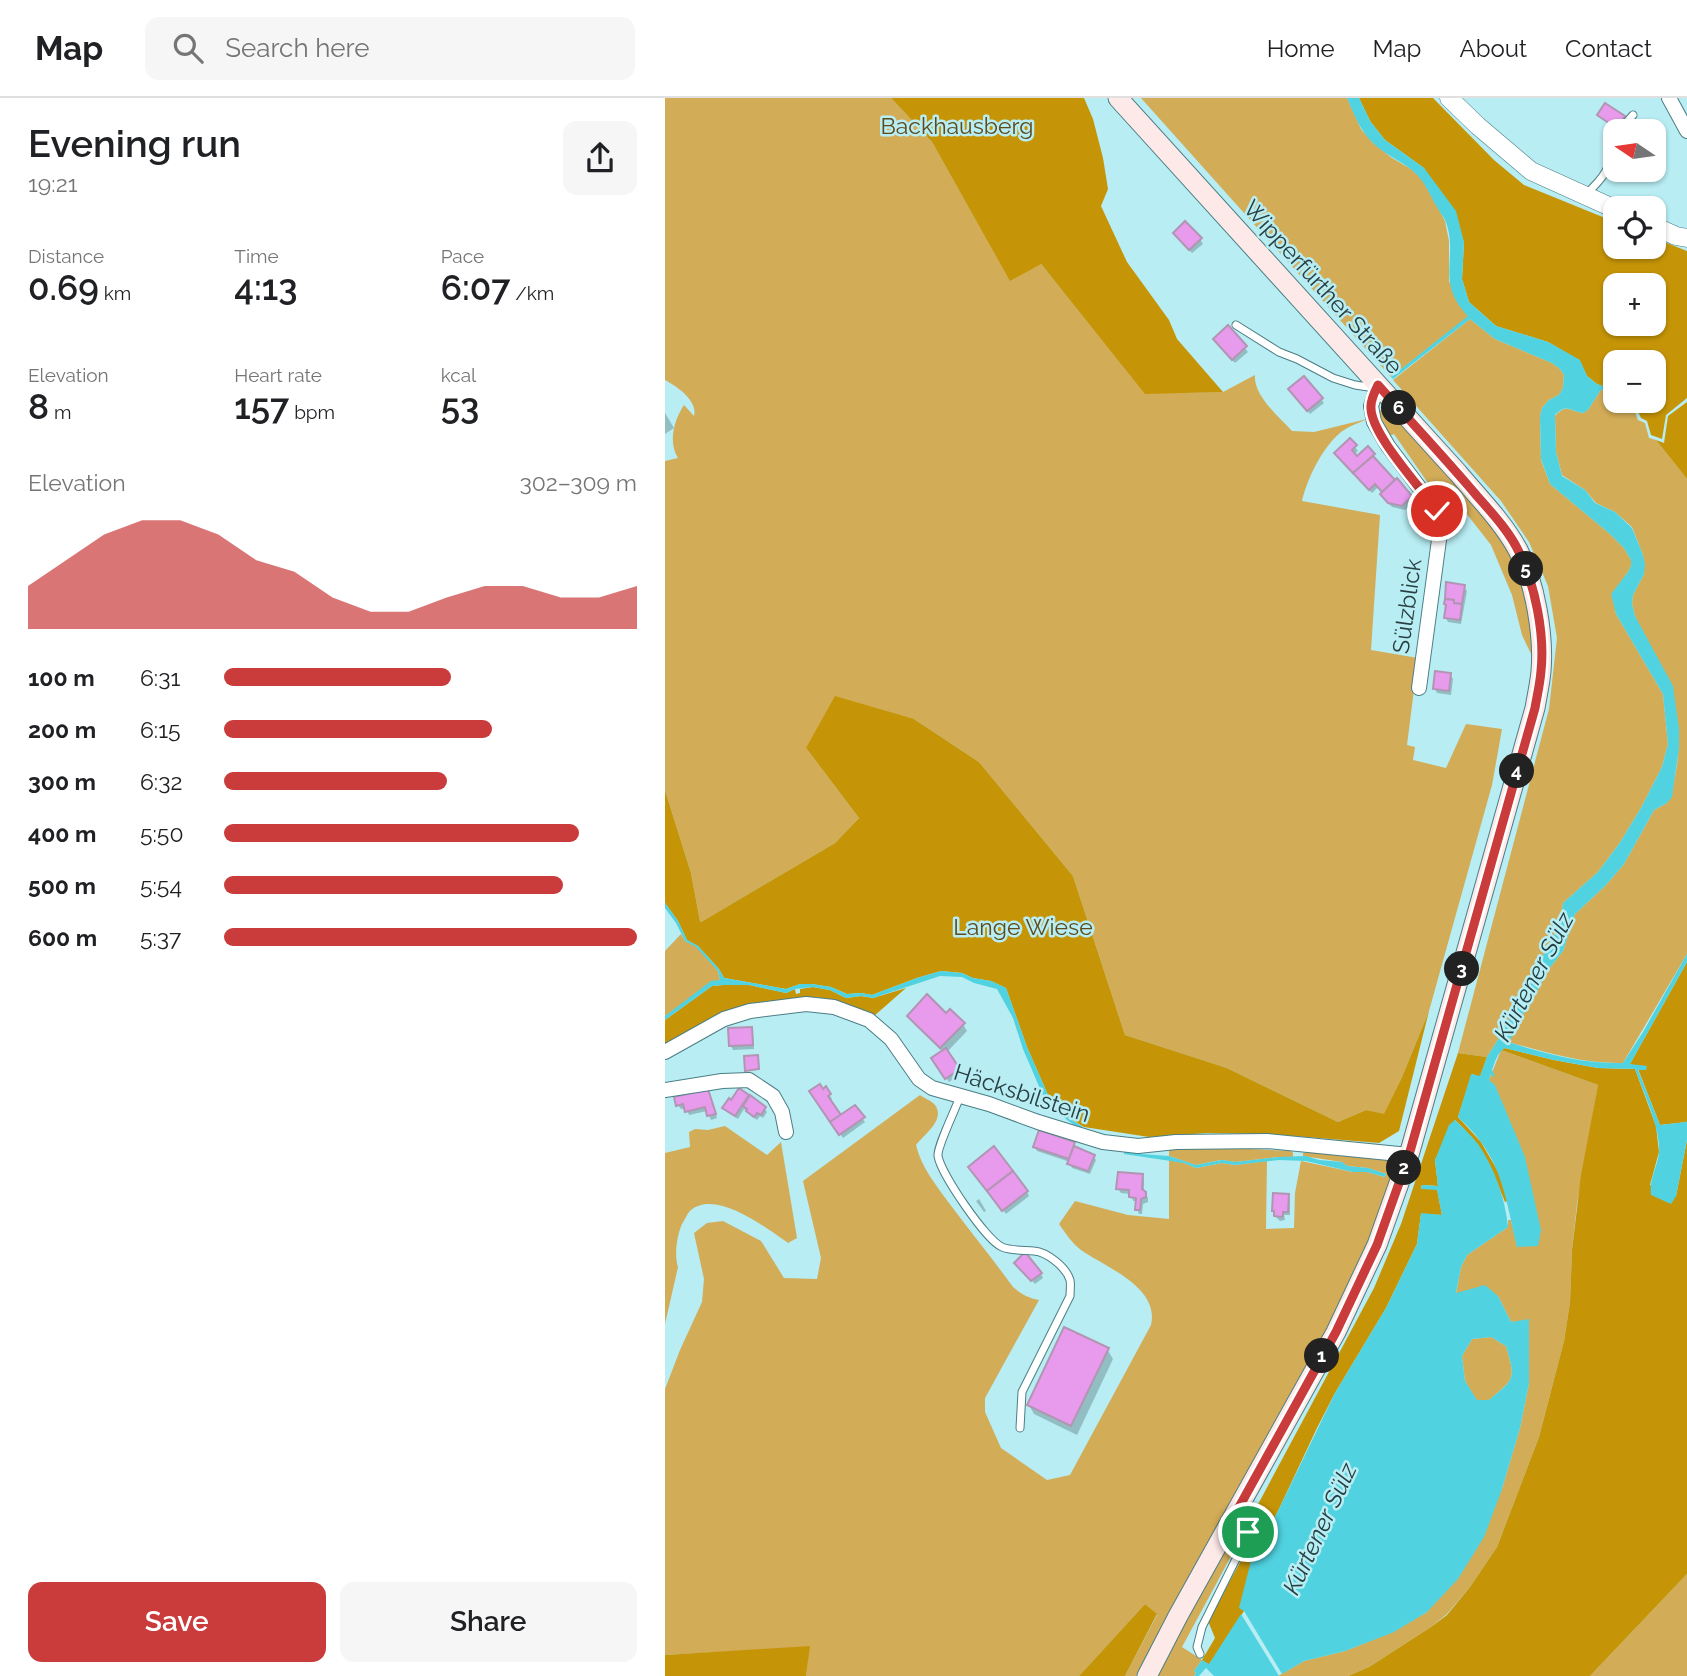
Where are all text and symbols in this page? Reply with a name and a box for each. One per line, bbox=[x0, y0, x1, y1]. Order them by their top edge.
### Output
search box bbox=[145, 17, 635, 80]
text: Map bbox=[35, 29, 103, 68]
icon: search bbox=[169, 29, 207, 67]
text: Search here bbox=[225, 33, 370, 63]
text: Home bbox=[1267, 34, 1335, 63]
text: Map bbox=[1373, 34, 1421, 63]
text: About bbox=[1459, 34, 1527, 63]
text: Contact bbox=[1565, 34, 1652, 63]
park label: Backhausberg bbox=[880, 112, 1034, 139]
north arrow bbox=[1603, 119, 1666, 182]
map controls bbox=[1603, 119, 1666, 413]
text: Evening run bbox=[28, 121, 241, 166]
button: share bbox=[563, 121, 637, 195]
text: 19:21 bbox=[28, 170, 77, 197]
street label: Wipperfürther Straße bbox=[1238, 194, 1409, 379]
button: locate bbox=[1603, 196, 1666, 259]
text: Distance bbox=[28, 245, 104, 267]
text: Time bbox=[234, 245, 279, 267]
text: Pace bbox=[441, 245, 484, 267]
text: 0.69 bbox=[28, 267, 99, 308]
text: 4:13 bbox=[234, 267, 298, 308]
text: 6:07 bbox=[441, 267, 510, 308]
button: + bbox=[1603, 273, 1666, 336]
text: km bbox=[99, 282, 131, 304]
text: /km bbox=[510, 282, 554, 304]
button: − bbox=[1603, 350, 1666, 413]
text: Elevation bbox=[28, 364, 109, 386]
text: Heart rate bbox=[234, 364, 322, 386]
text: kcal bbox=[441, 364, 476, 386]
text: 8 bbox=[28, 386, 49, 427]
text: 157 bbox=[234, 386, 289, 427]
text: 53 bbox=[441, 386, 479, 427]
pin: 6 bbox=[1381, 390, 1417, 426]
text: 6 bbox=[1393, 396, 1404, 418]
text: m bbox=[49, 401, 71, 423]
text: bpm bbox=[289, 401, 335, 423]
text: Elevation bbox=[28, 469, 126, 496]
text: 302–309 m bbox=[520, 469, 637, 496]
pin bbox=[1407, 481, 1467, 541]
icon: check bbox=[1418, 492, 1456, 530]
pin: 5 bbox=[1509, 552, 1543, 587]
street label: Sülzblick bbox=[1386, 557, 1427, 655]
text: 5 bbox=[1520, 557, 1531, 579]
text: 100 m bbox=[28, 664, 95, 691]
text: 6:31 bbox=[140, 664, 180, 691]
text: 200 m bbox=[28, 716, 96, 743]
text: 6:15 bbox=[140, 716, 181, 743]
pin: 4 bbox=[1499, 754, 1535, 788]
text: 4 bbox=[1511, 759, 1522, 781]
text: 300 m bbox=[28, 768, 96, 795]
text: 6:32 bbox=[140, 768, 182, 795]
text: 400 m bbox=[28, 820, 96, 847]
text: 5:50 bbox=[140, 820, 183, 847]
text: 500 m bbox=[28, 872, 96, 899]
text: 5:54 bbox=[140, 872, 182, 899]
water label: Kürtener Sülz bbox=[1487, 907, 1580, 1046]
park label: Lange Wiese bbox=[953, 913, 1093, 940]
text: 600 m bbox=[28, 924, 97, 951]
text: 5:37 bbox=[140, 924, 181, 951]
pin: 3 bbox=[1445, 952, 1479, 986]
text: 3 bbox=[1456, 957, 1467, 979]
street label: Häcksbilstein bbox=[951, 1058, 1094, 1127]
pin: 2 bbox=[1387, 1150, 1421, 1186]
text: 2 bbox=[1398, 1156, 1409, 1178]
pin: 1 bbox=[1305, 1338, 1339, 1374]
text: 1 bbox=[1317, 1344, 1326, 1366]
water label: Kürtener Sülz bbox=[1276, 1458, 1363, 1599]
pin bbox=[1218, 1502, 1278, 1562]
icon: arrive bbox=[1229, 1513, 1267, 1551]
button: Save bbox=[28, 1582, 326, 1662]
button: Share bbox=[340, 1582, 637, 1662]

